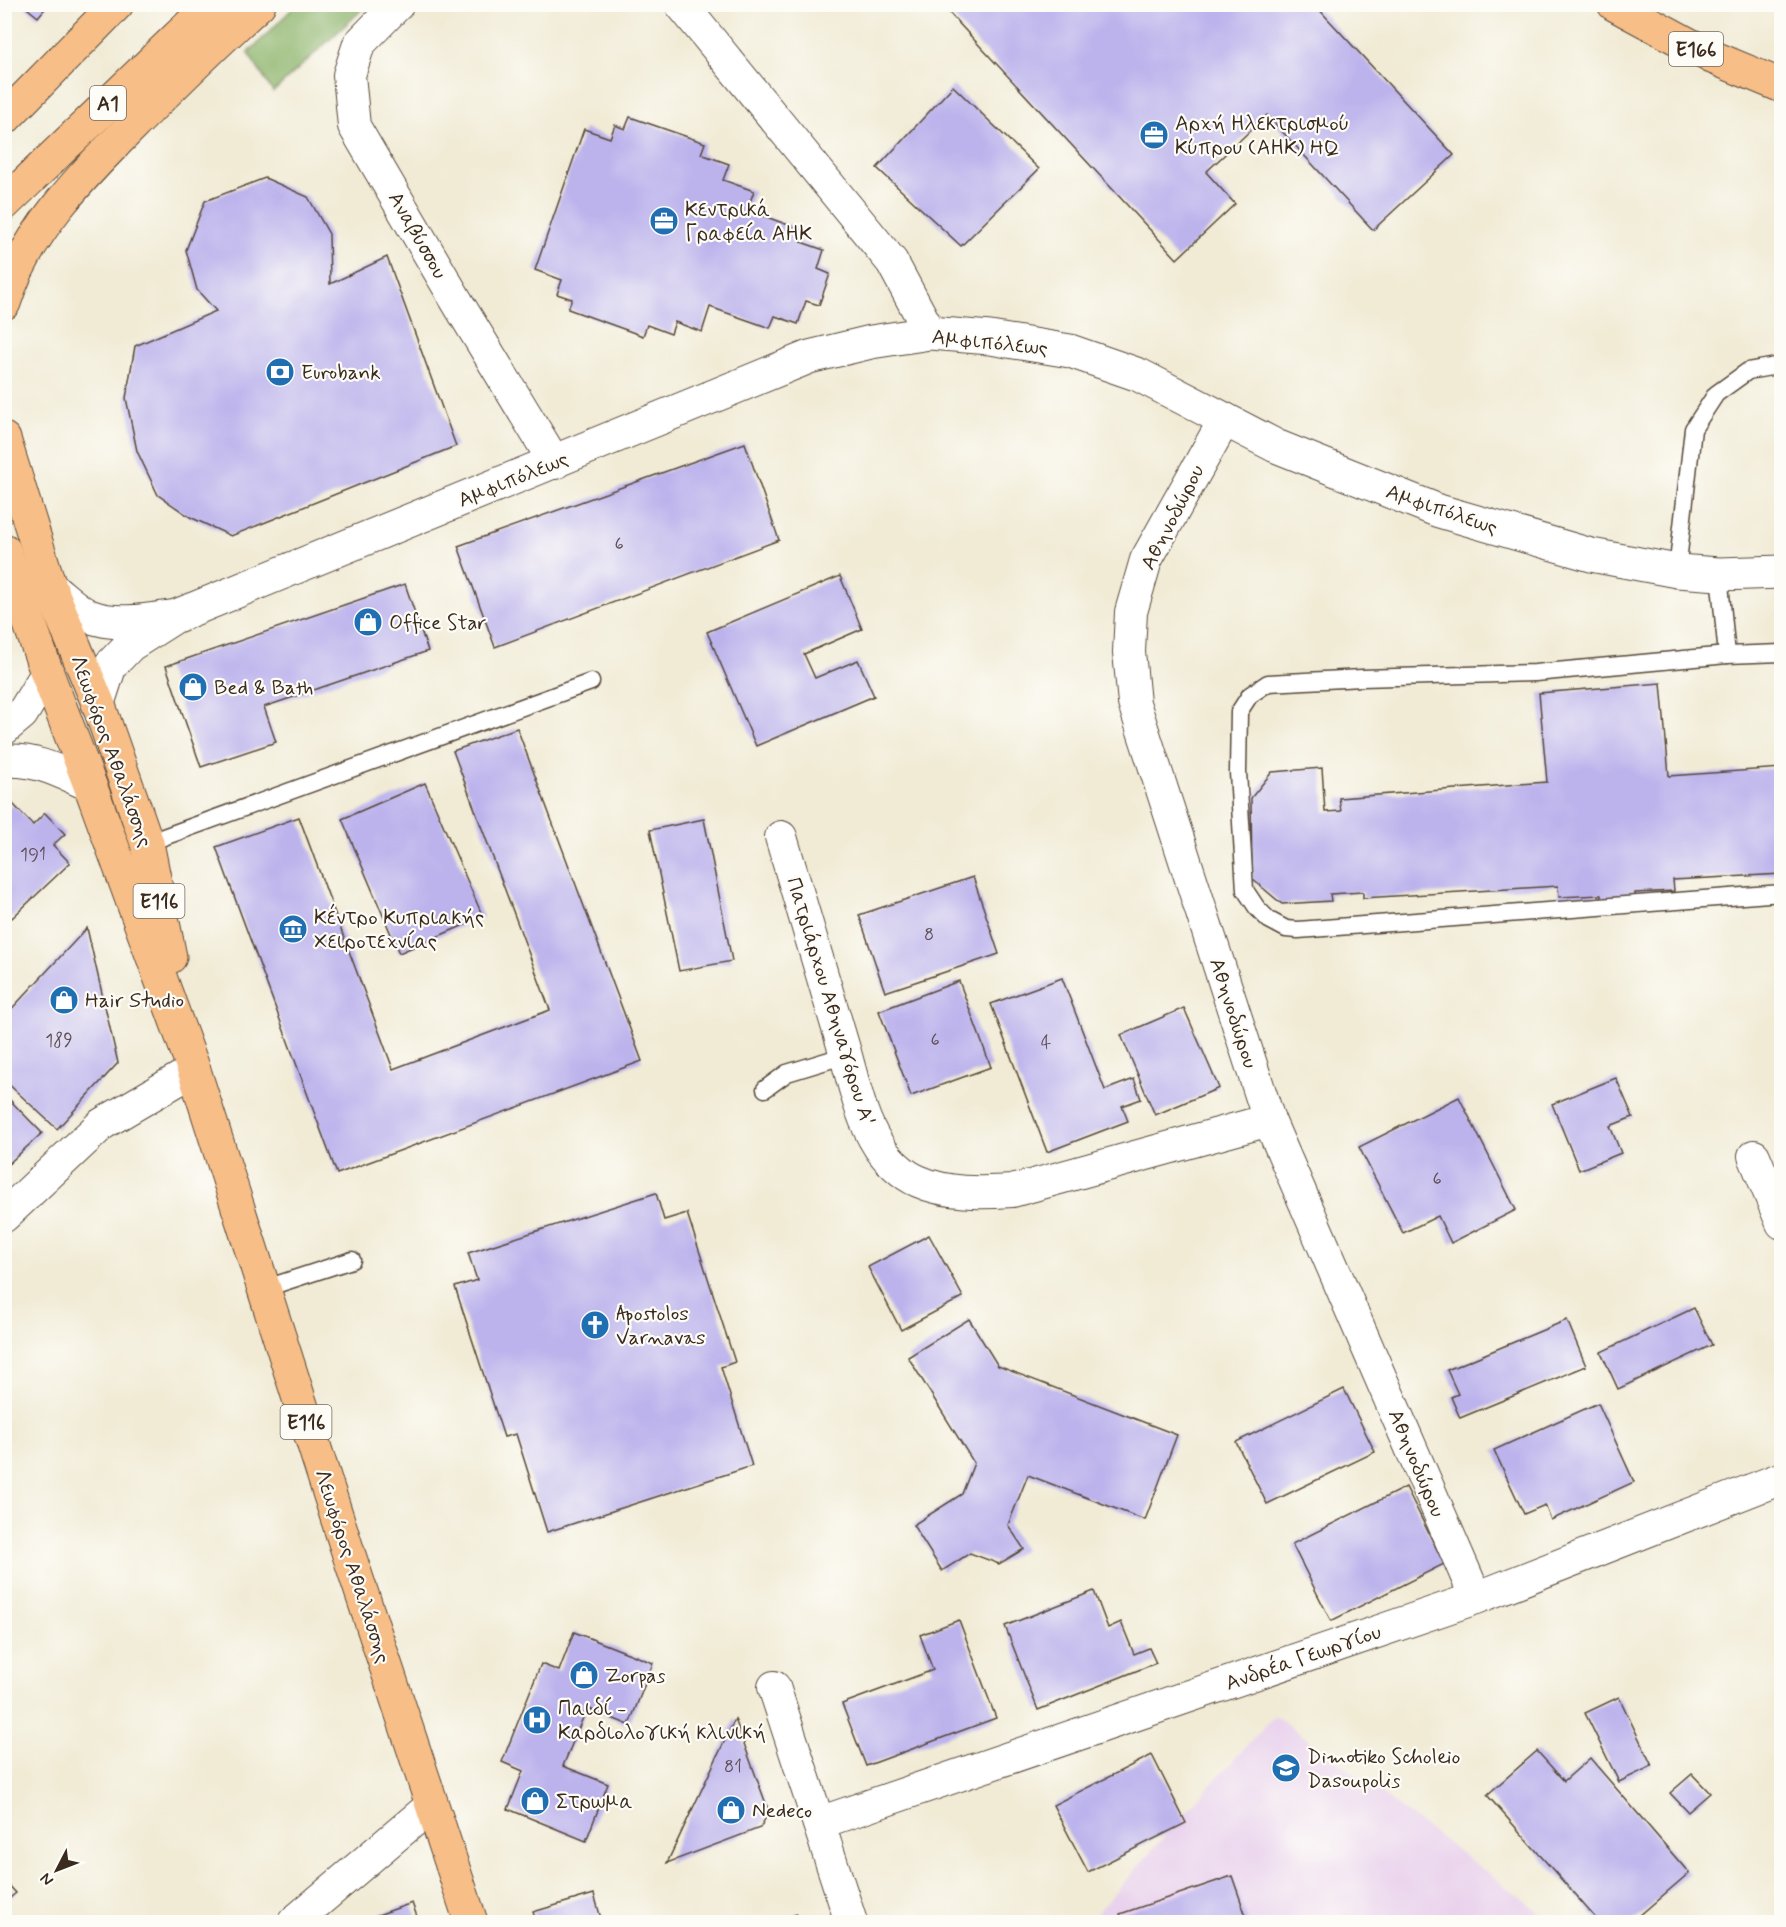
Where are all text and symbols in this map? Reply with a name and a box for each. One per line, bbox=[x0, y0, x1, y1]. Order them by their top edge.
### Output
road number: E166 bbox=[1669, 32, 1723, 66]
road number: A1 bbox=[90, 86, 126, 120]
place label: Αρχή Ηλεκτρισμού Κύπρου (ΑΗΚ) HQ bbox=[1175, 110, 1349, 162]
office icon: Αρχή Ηλεκτρισμού Κύπρου (ΑΗΚ) HQ bbox=[1138, 119, 1170, 151]
street label: Αναβύσσου bbox=[381, 187, 453, 284]
place label: Κεντρικά Γραφεία ΑΗΚ bbox=[685, 196, 812, 248]
office icon: Κεντρικά Γραφεία ΑΗΚ bbox=[648, 205, 680, 237]
street label: Αμφιπόλεως bbox=[931, 323, 1049, 363]
bank icon: Eurobank bbox=[264, 356, 296, 388]
place label: Eurobank bbox=[301, 359, 381, 387]
street label: Αμφιπόλεως bbox=[454, 445, 573, 515]
street label: Αθηνοδώρου bbox=[1134, 460, 1211, 575]
street label: Αμφιπόλεως bbox=[1382, 478, 1501, 542]
house number: 6 bbox=[614, 532, 624, 556]
shop icon: Office Star bbox=[352, 606, 384, 638]
place label: Office Star bbox=[389, 609, 487, 637]
street label: Λεωφόρος Αθαλάσσης bbox=[63, 651, 159, 851]
shop icon: Bed & Bath bbox=[177, 671, 209, 703]
place label: Bed & Bath bbox=[214, 674, 313, 702]
house number: 191 bbox=[20, 843, 46, 867]
street label: Πατριάρχου Αθηναγόρου Α' bbox=[779, 874, 881, 1129]
road number: E116 bbox=[134, 884, 184, 918]
place label: Κέντρο Κυπριακής Χειροτεχνίας bbox=[314, 903, 484, 956]
museum icon: Κέντρο Κυπριακής Χειροτεχνίας bbox=[277, 913, 309, 945]
house number: 8 bbox=[924, 923, 934, 947]
street label: Αθηνοδώρου bbox=[1202, 955, 1264, 1072]
shop icon: Hair Studio bbox=[48, 984, 80, 1016]
place label: Hair Studio bbox=[85, 987, 184, 1015]
house number: 6 bbox=[930, 1028, 940, 1052]
house number: 189 bbox=[45, 1029, 73, 1053]
house number: 4 bbox=[1041, 1031, 1051, 1055]
house number: 6 bbox=[1432, 1167, 1442, 1191]
place label: Apostolos Varnavas bbox=[616, 1300, 705, 1352]
church icon: Apostolos Varnavas bbox=[579, 1309, 611, 1341]
road number: E116 bbox=[280, 1405, 332, 1439]
street label: Αθηνοδώρου bbox=[1381, 1405, 1451, 1522]
street label: Λεωφόρος Αθαλάσσης bbox=[307, 1466, 397, 1667]
street label: Ανδρέα Γεωργίου bbox=[1221, 1617, 1385, 1698]
shop icon: Zorpas bbox=[568, 1659, 600, 1691]
place label: Zorpas bbox=[605, 1662, 665, 1690]
place label: Παιδί - Καρδιολογική κλινική bbox=[558, 1695, 766, 1747]
hospital icon: Παιδί - Καρδιολογική κλινική bbox=[521, 1704, 553, 1736]
place label: Dimotiko Scholeio Dasoupolis bbox=[1307, 1743, 1461, 1795]
school or university icon: Dimotiko Scholeio Dasoupolis bbox=[1270, 1752, 1302, 1784]
house number: 81 bbox=[724, 1755, 742, 1779]
shop icon: Στρωμα bbox=[519, 1785, 551, 1817]
place label: Στρωμα bbox=[556, 1788, 633, 1816]
shop icon: Nedeco bbox=[715, 1794, 747, 1826]
place label: Nedeco bbox=[752, 1797, 812, 1825]
north arrow bbox=[27, 1840, 87, 1900]
text: N bbox=[36, 1868, 58, 1890]

